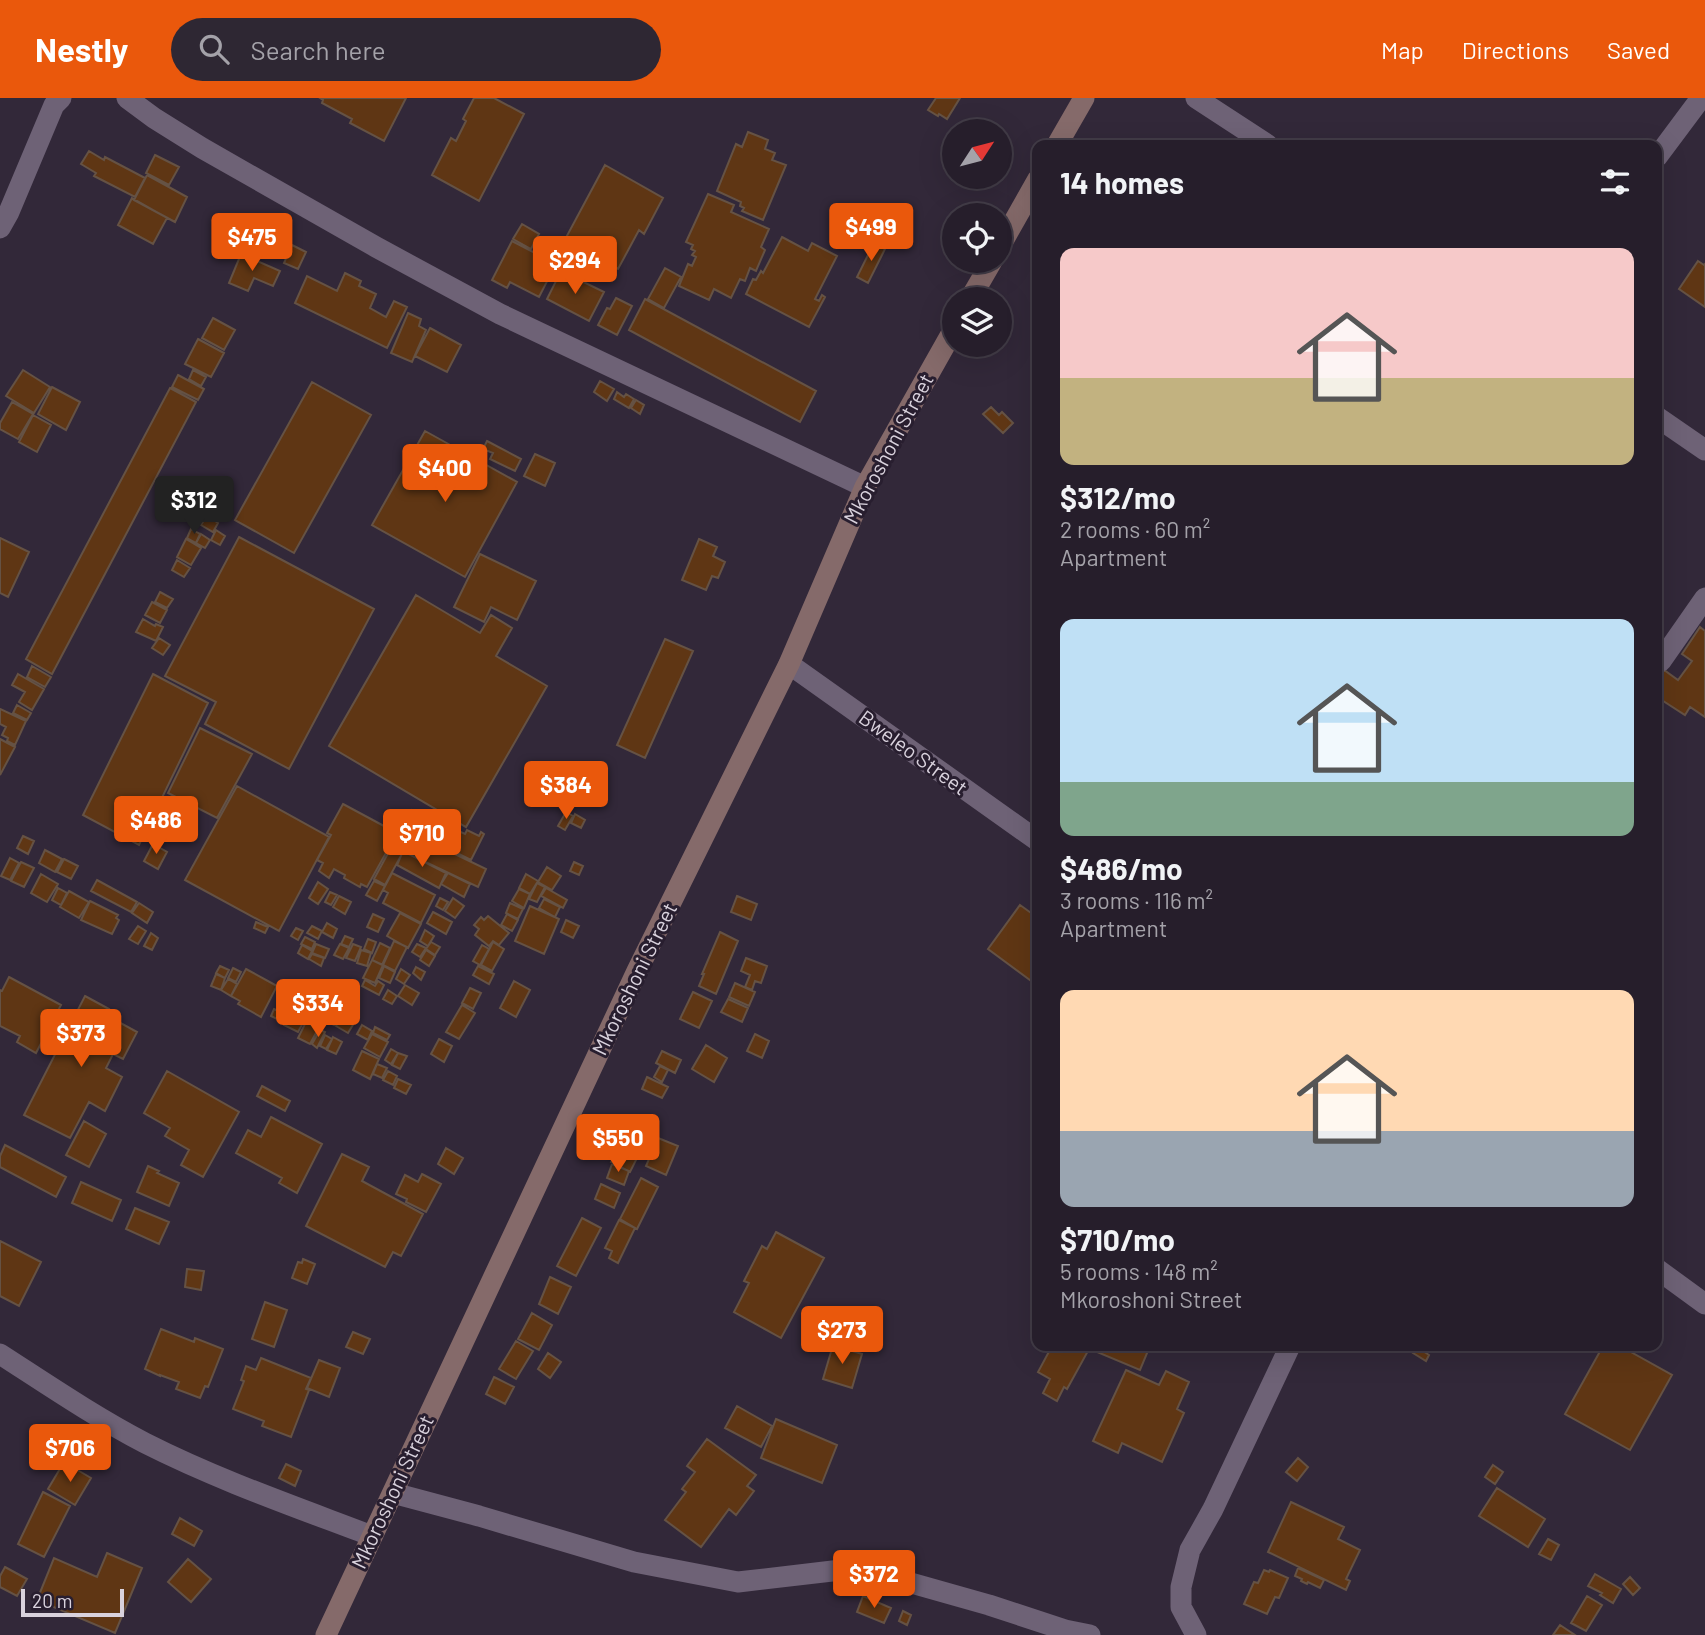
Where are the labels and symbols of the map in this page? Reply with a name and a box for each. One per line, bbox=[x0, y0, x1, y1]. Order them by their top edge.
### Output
north arrow bbox=[942, 119, 1012, 189]
pin: $499 bbox=[830, 204, 912, 263]
pin: $475 bbox=[211, 214, 293, 273]
pin: $294 bbox=[534, 236, 616, 296]
street label: Mkoroshoni Street bbox=[838, 369, 938, 528]
pin: $400 bbox=[404, 444, 486, 504]
pin: $312 bbox=[153, 476, 235, 536]
street label: Bweleo Street bbox=[855, 704, 973, 800]
pin: $384 bbox=[525, 762, 607, 821]
pin: $486 bbox=[115, 796, 197, 856]
pin: $710 bbox=[381, 810, 463, 869]
street label: Mkoroshoni Street bbox=[586, 898, 681, 1059]
pin: $334 bbox=[277, 979, 359, 1039]
pin: $373 bbox=[40, 1010, 122, 1069]
pin: $550 bbox=[577, 1114, 659, 1174]
pin: $273 bbox=[801, 1306, 883, 1366]
street label: Mkoroshoni Street bbox=[345, 1411, 438, 1572]
pin: $706 bbox=[29, 1424, 111, 1484]
pin: $372 bbox=[833, 1550, 915, 1610]
scale bar bbox=[21, 1586, 124, 1618]

